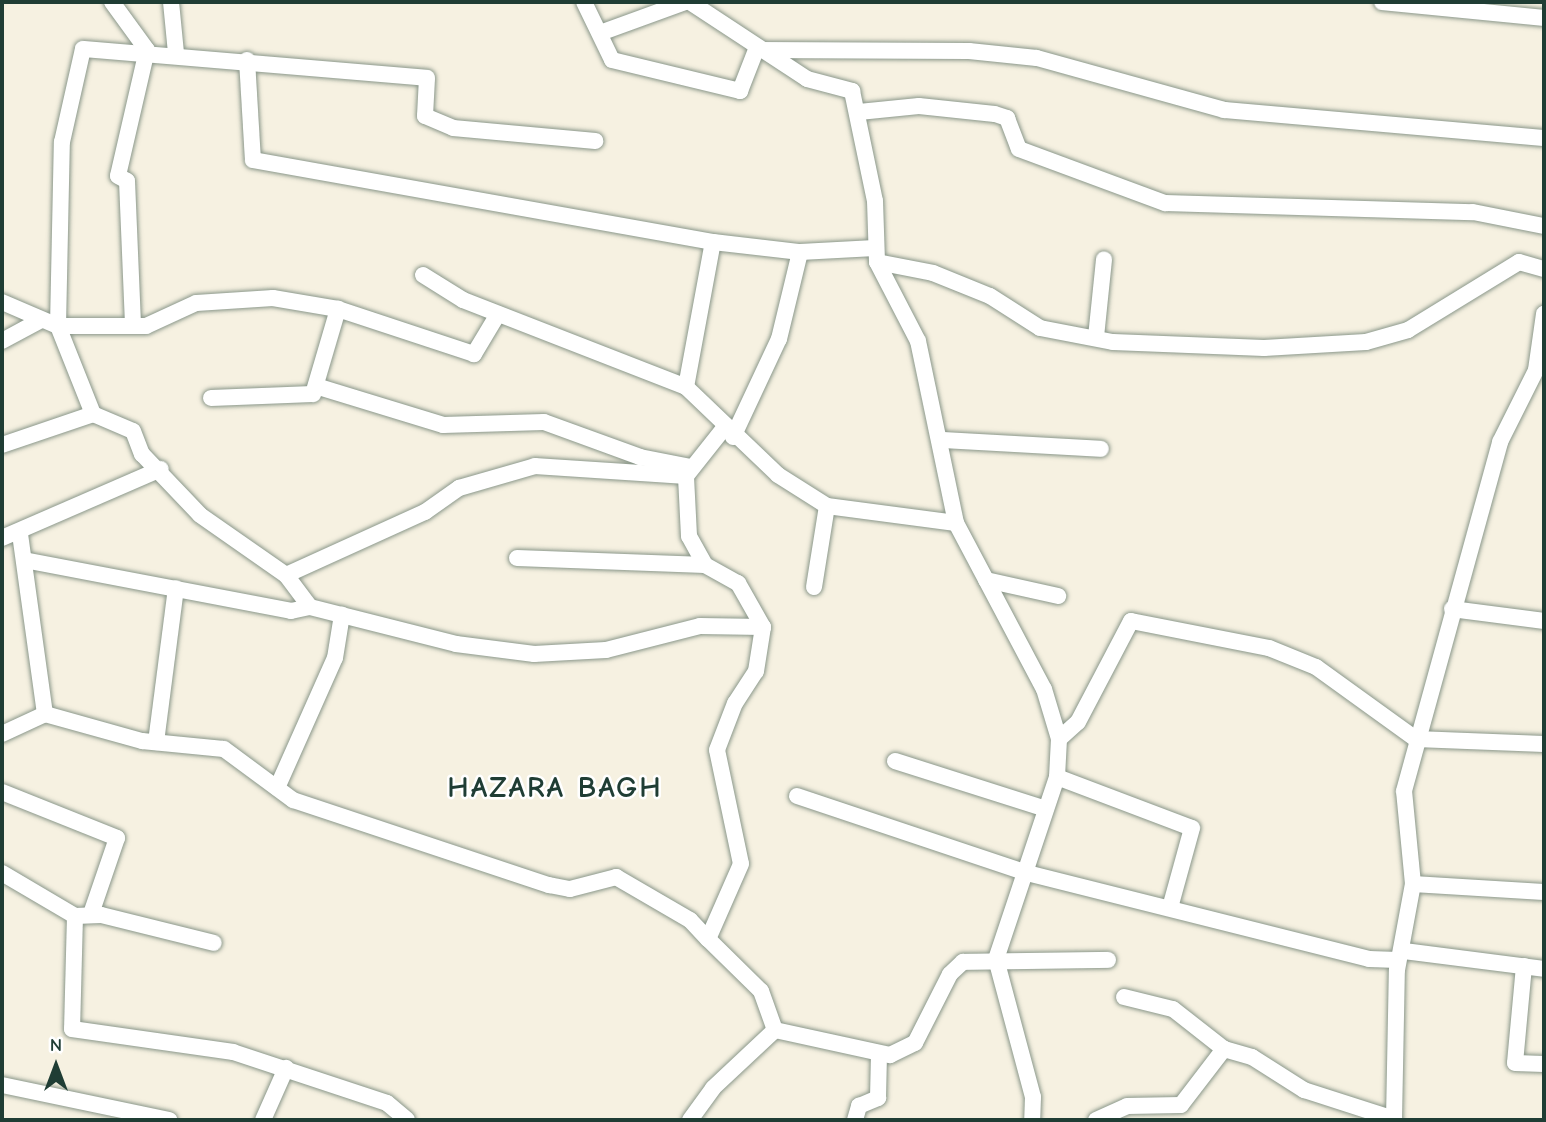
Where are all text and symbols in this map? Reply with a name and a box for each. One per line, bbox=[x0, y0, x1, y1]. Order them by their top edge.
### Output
district label: HAZARA BAGH bbox=[449, 770, 661, 806]
north arrow bbox=[21, 1031, 91, 1101]
text: N bbox=[50, 1034, 62, 1056]

